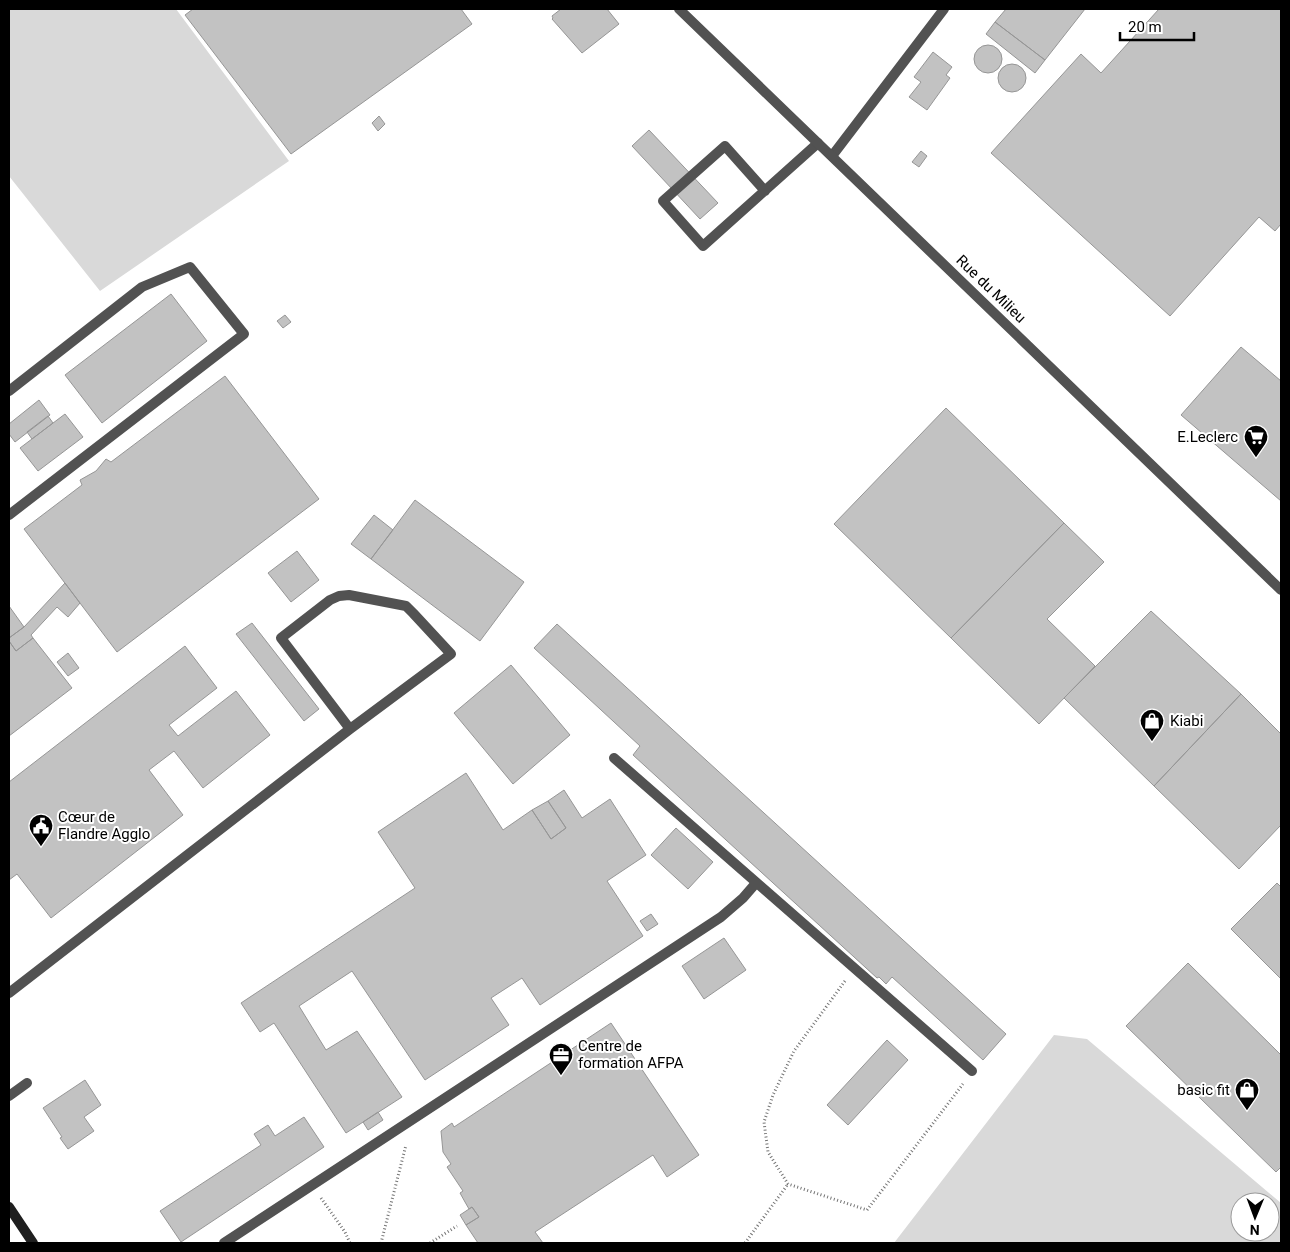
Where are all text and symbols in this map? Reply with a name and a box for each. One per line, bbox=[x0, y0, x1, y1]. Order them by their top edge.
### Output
scale bar bbox=[1120, 10, 1194, 42]
text: 20 m bbox=[1128, 18, 1162, 36]
street label: Rue du Milieu bbox=[952, 251, 1030, 327]
supermarket icon: E.Leclerc bbox=[1243, 424, 1269, 458]
place label: E.Leclerc bbox=[1177, 428, 1238, 446]
shop icon: Kiabi bbox=[1139, 708, 1165, 742]
place label: Kiabi bbox=[1170, 712, 1203, 730]
place label: Cœur de Flandre Agglo bbox=[58, 808, 150, 843]
public building icon: Cœur de Flandre Agglo bbox=[28, 813, 54, 847]
place label: Centre de formation AFPA bbox=[578, 1037, 684, 1072]
office icon: Centre de formation AFPA bbox=[548, 1042, 574, 1076]
shop icon: basic fit bbox=[1234, 1077, 1260, 1111]
place label: basic fit bbox=[1177, 1081, 1230, 1099]
north arrow bbox=[1230, 1192, 1280, 1242]
text: N bbox=[1250, 1222, 1260, 1238]

